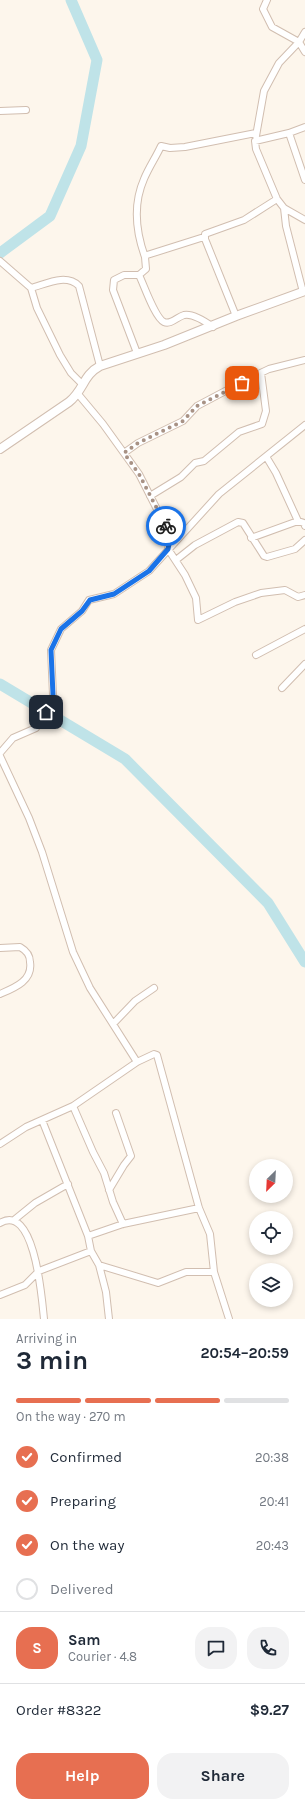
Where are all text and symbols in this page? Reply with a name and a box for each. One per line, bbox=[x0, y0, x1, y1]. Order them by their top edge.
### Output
pin bbox=[225, 366, 259, 400]
icon: bag bbox=[231, 372, 253, 394]
courier bbox=[146, 506, 186, 546]
icon: bike bbox=[155, 515, 177, 537]
pin bbox=[29, 695, 63, 729]
icon: home bbox=[35, 701, 57, 723]
north arrow bbox=[249, 1159, 293, 1203]
map controls bbox=[249, 1159, 293, 1307]
button: locate bbox=[249, 1211, 293, 1255]
button: layers bbox=[249, 1263, 293, 1307]
text: Arriving in bbox=[16, 1331, 77, 1346]
text: 20:54–20:59 bbox=[200, 1344, 289, 1362]
text: 3 min bbox=[16, 1345, 88, 1376]
text: On the way · 270 m bbox=[16, 1409, 126, 1424]
icon: check bbox=[16, 1446, 38, 1468]
text: Confirmed bbox=[50, 1448, 122, 1466]
text: 20:38 bbox=[255, 1450, 289, 1465]
icon: check bbox=[16, 1490, 38, 1512]
text: Preparing bbox=[50, 1492, 116, 1510]
text: 20:41 bbox=[259, 1494, 289, 1509]
icon: check bbox=[16, 1534, 38, 1556]
text: On the way bbox=[50, 1536, 124, 1554]
text: 20:43 bbox=[256, 1538, 289, 1553]
text: Delivered bbox=[50, 1580, 114, 1598]
button: chat bbox=[195, 1627, 237, 1669]
button: phone bbox=[247, 1627, 289, 1669]
text: Sam bbox=[68, 1631, 101, 1649]
text: S bbox=[32, 1639, 42, 1657]
text: Courier · 4.8 bbox=[68, 1649, 137, 1664]
text: Order #8322 bbox=[16, 1701, 102, 1719]
text: $9.27 bbox=[250, 1701, 289, 1719]
button: Help bbox=[16, 1753, 149, 1799]
button: Share bbox=[157, 1753, 289, 1799]

